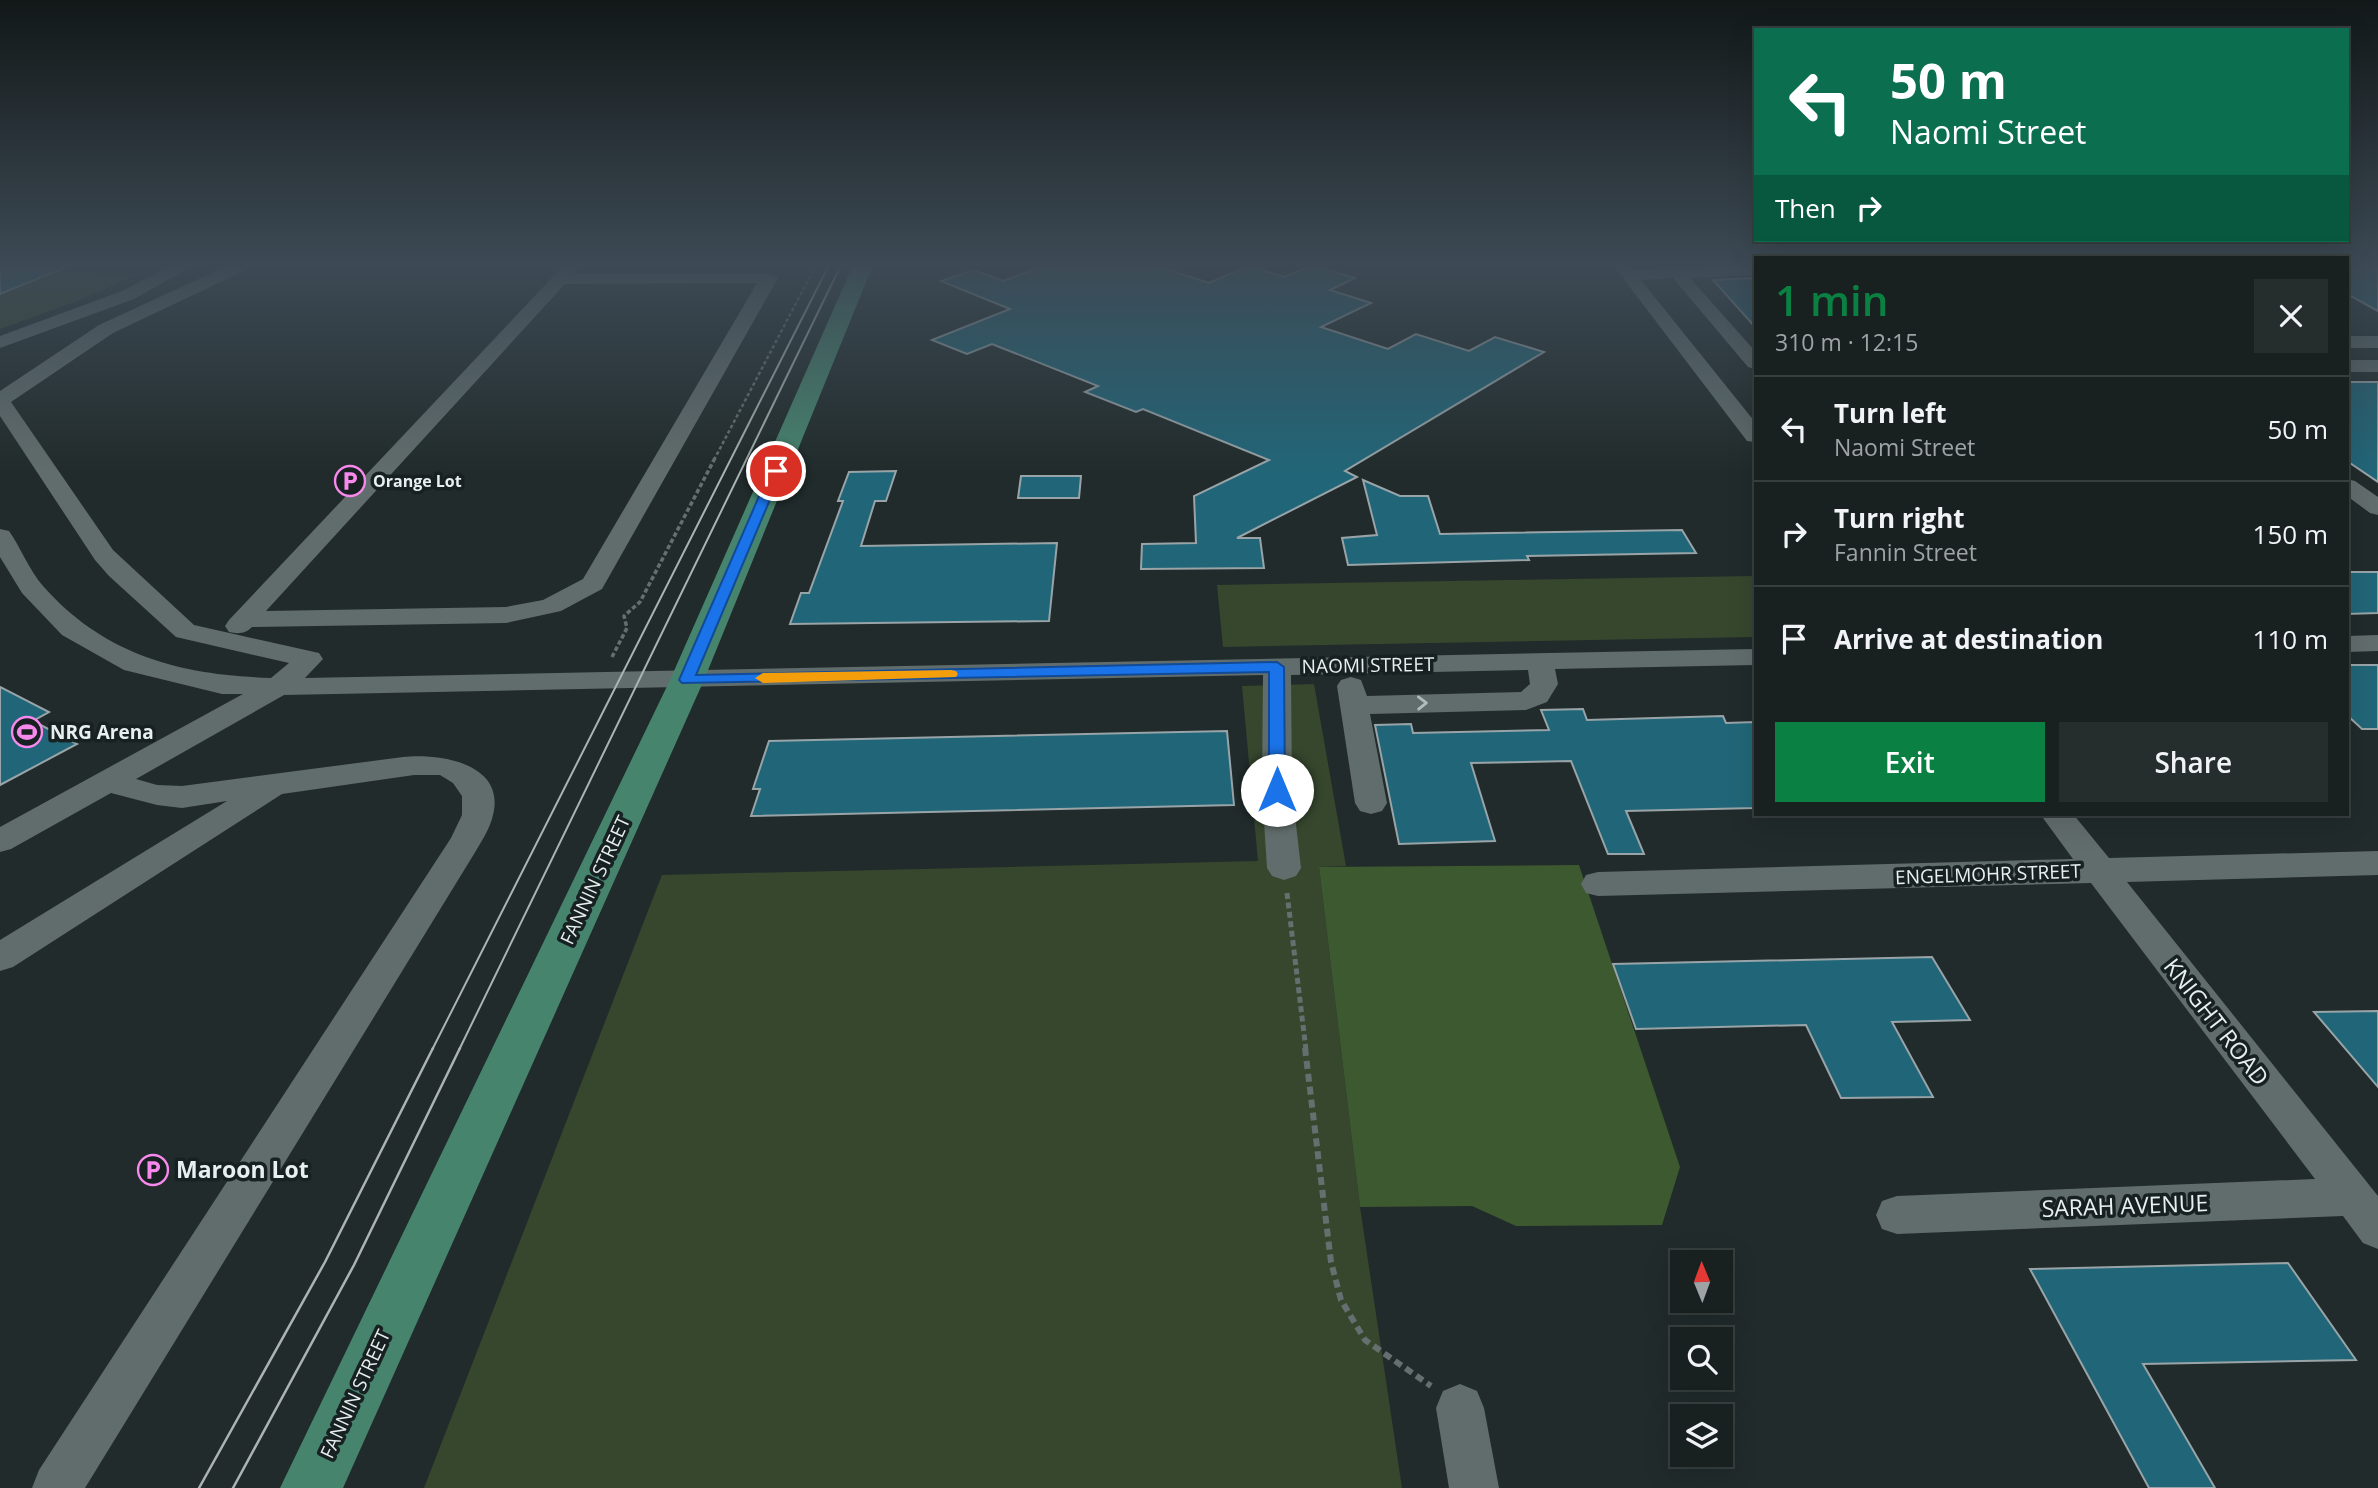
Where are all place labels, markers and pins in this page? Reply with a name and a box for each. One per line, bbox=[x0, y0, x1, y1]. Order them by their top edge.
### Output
pin bbox=[746, 441, 806, 501]
parking icon: Orange Lot bbox=[333, 464, 367, 498]
place label: Orange Lot bbox=[373, 470, 462, 492]
sports icon: NRG Arena bbox=[10, 715, 44, 749]
place label: NRG Arena bbox=[50, 719, 154, 745]
parking icon: Maroon Lot bbox=[136, 1153, 170, 1187]
place label: Maroon Lot bbox=[176, 1153, 309, 1185]

